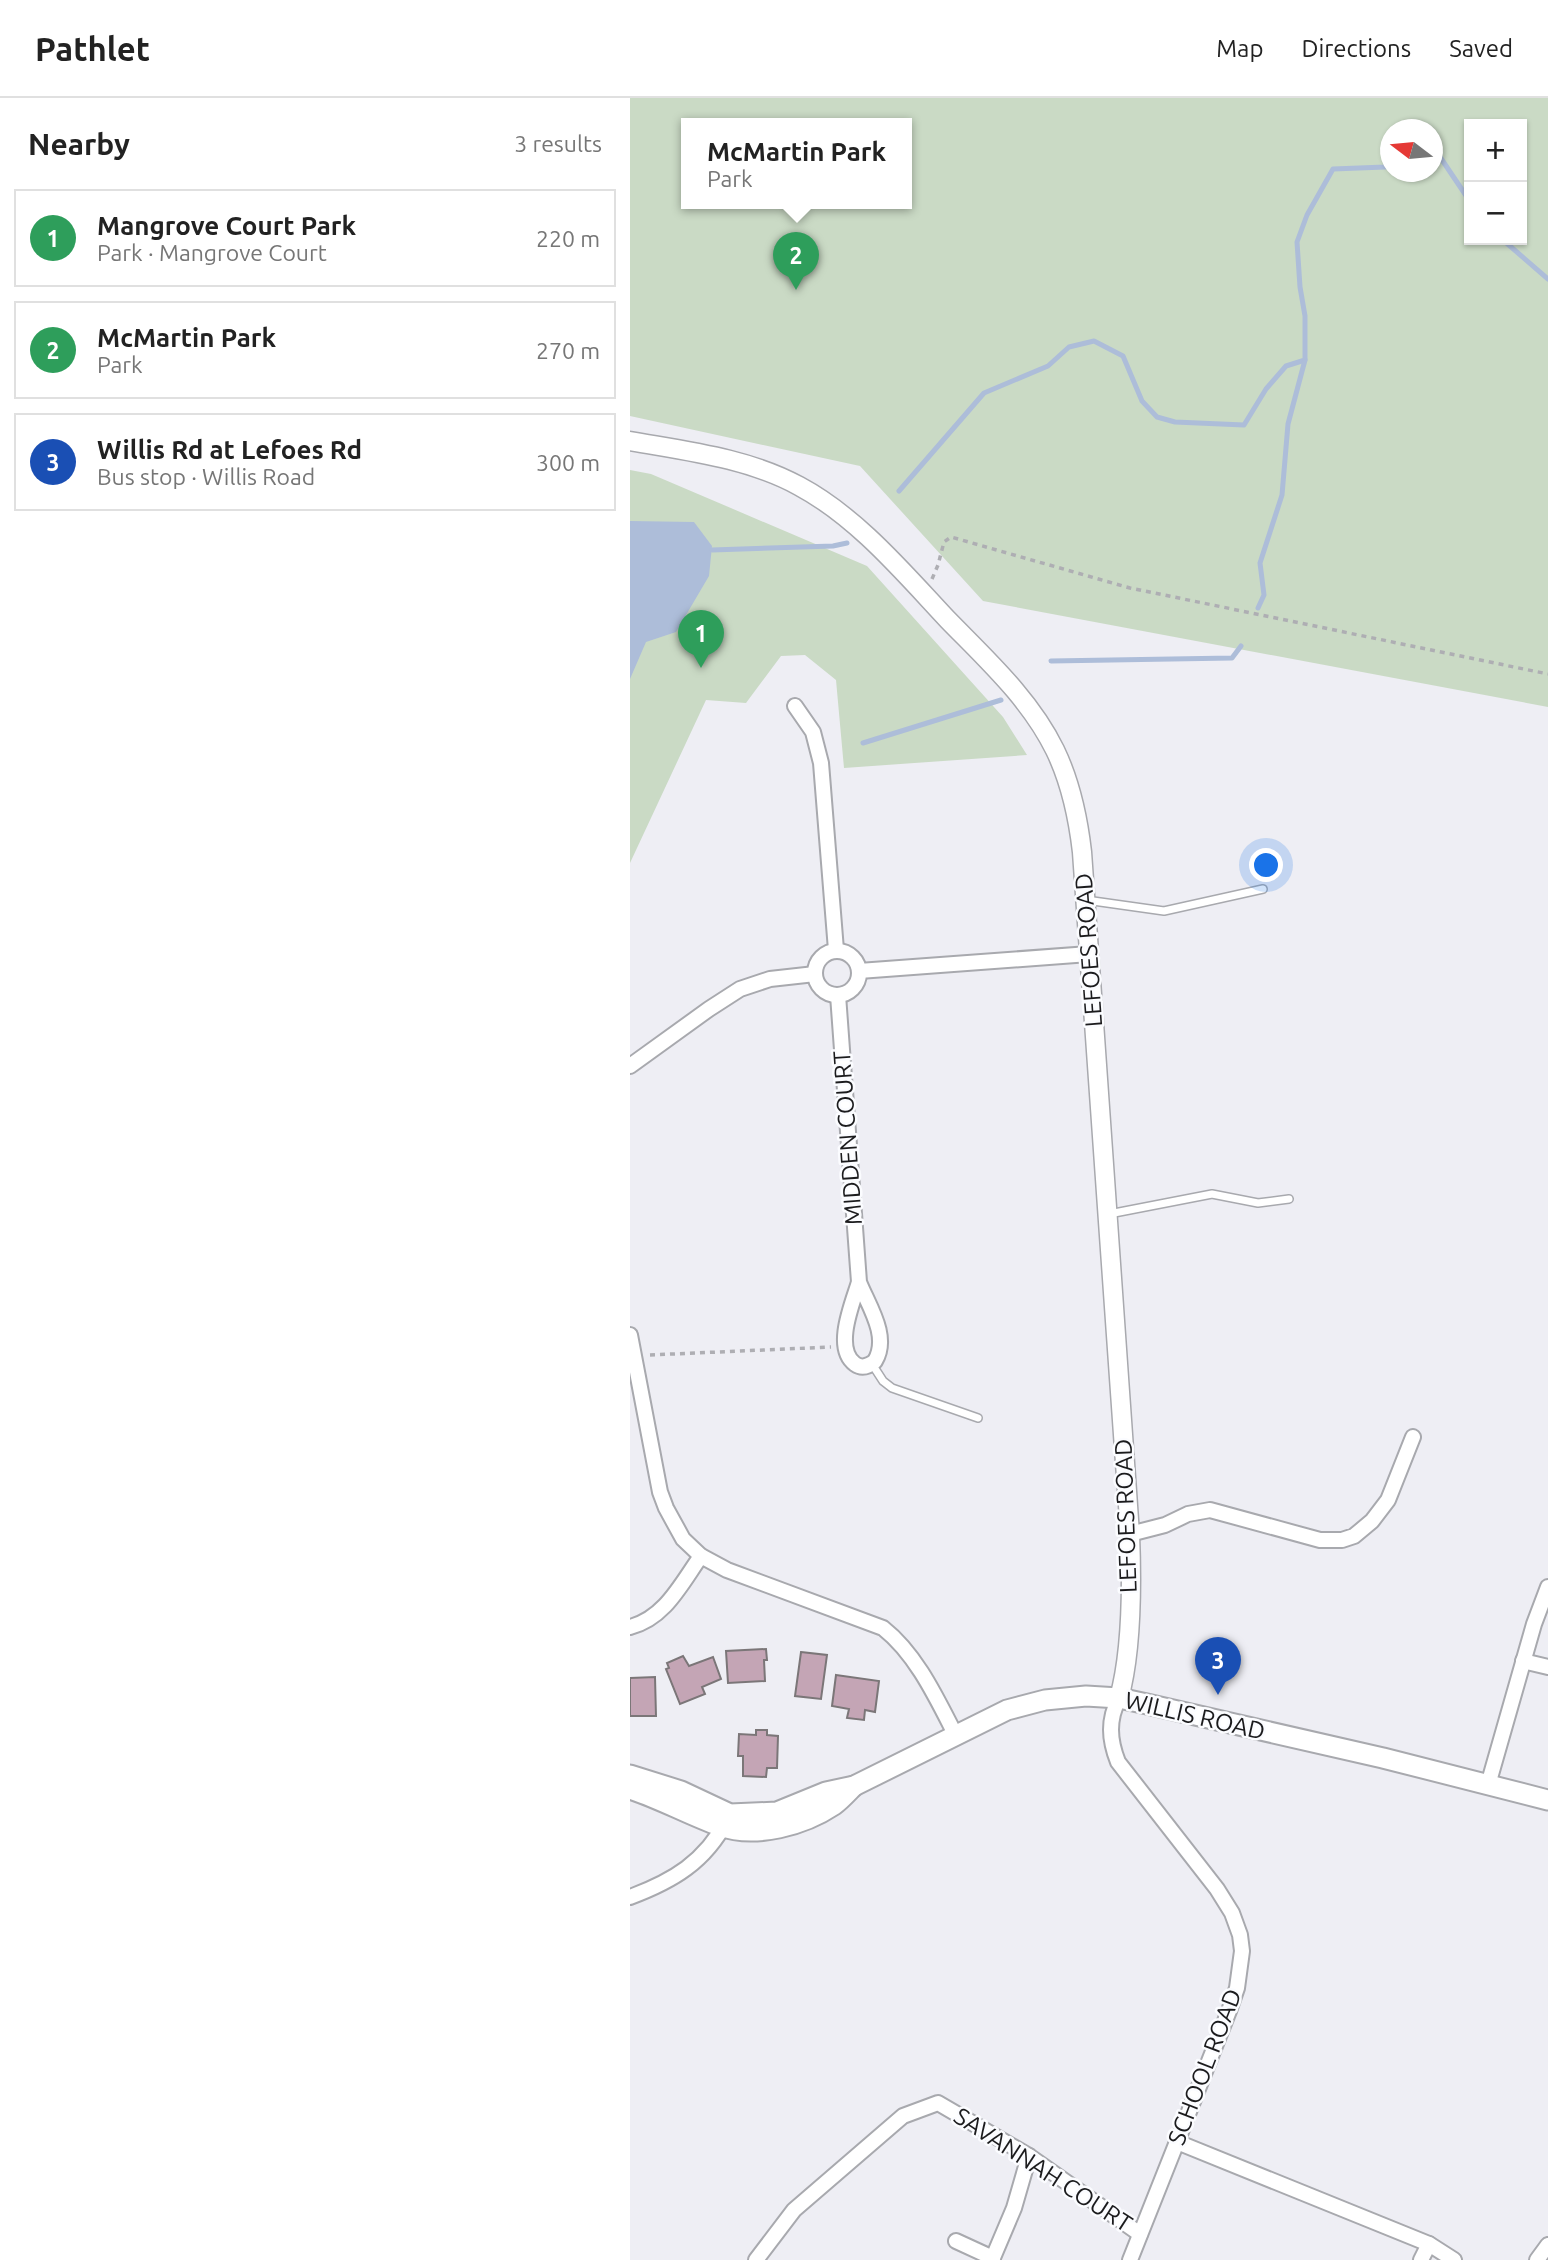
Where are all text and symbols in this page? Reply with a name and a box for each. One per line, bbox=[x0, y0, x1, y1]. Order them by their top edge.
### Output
text: Pathlet bbox=[35, 30, 150, 67]
text: Map bbox=[1216, 35, 1263, 62]
text: Directions bbox=[1301, 35, 1411, 62]
text: Saved bbox=[1449, 35, 1513, 62]
popup bbox=[681, 118, 912, 209]
north arrow bbox=[1380, 119, 1443, 182]
map controls bbox=[1464, 119, 1527, 245]
button: + bbox=[1464, 119, 1527, 182]
text: Nearby bbox=[28, 127, 130, 161]
text: 3 results bbox=[514, 131, 602, 156]
text: McMartin Park bbox=[707, 137, 886, 166]
text: Park bbox=[707, 166, 753, 191]
button: − bbox=[1464, 182, 1527, 245]
text: Mangrove Court Park bbox=[97, 211, 356, 240]
text: 1 bbox=[47, 226, 59, 251]
text: 220 m bbox=[536, 226, 600, 251]
pin: 2 bbox=[773, 232, 819, 290]
text: Park · Mangrove Court bbox=[97, 240, 327, 265]
text: McMartin Park bbox=[97, 323, 276, 352]
text: 2 bbox=[47, 338, 59, 363]
text: 270 m bbox=[536, 338, 600, 363]
text: Park bbox=[97, 352, 143, 377]
text: Willis Rd at Lefoes Rd bbox=[97, 435, 362, 464]
text: 3 bbox=[47, 450, 59, 475]
text: 300 m bbox=[536, 450, 600, 475]
text: Bus stop · Willis Road bbox=[97, 464, 315, 489]
pin: 1 bbox=[678, 610, 724, 668]
your location bbox=[1249, 848, 1283, 882]
street label: LEFOES ROAD bbox=[1070, 872, 1107, 1028]
street label: MIDDEN COURT bbox=[828, 1050, 867, 1226]
street label: LEFOES ROAD bbox=[1109, 1438, 1142, 1594]
pin: 3 bbox=[1195, 1637, 1241, 1695]
street label: WILLIS ROAD bbox=[1122, 1686, 1268, 1745]
street label: SCHOOL ROAD bbox=[1162, 1985, 1247, 2149]
street label: SAVANNAH COURT bbox=[949, 2102, 1137, 2237]

